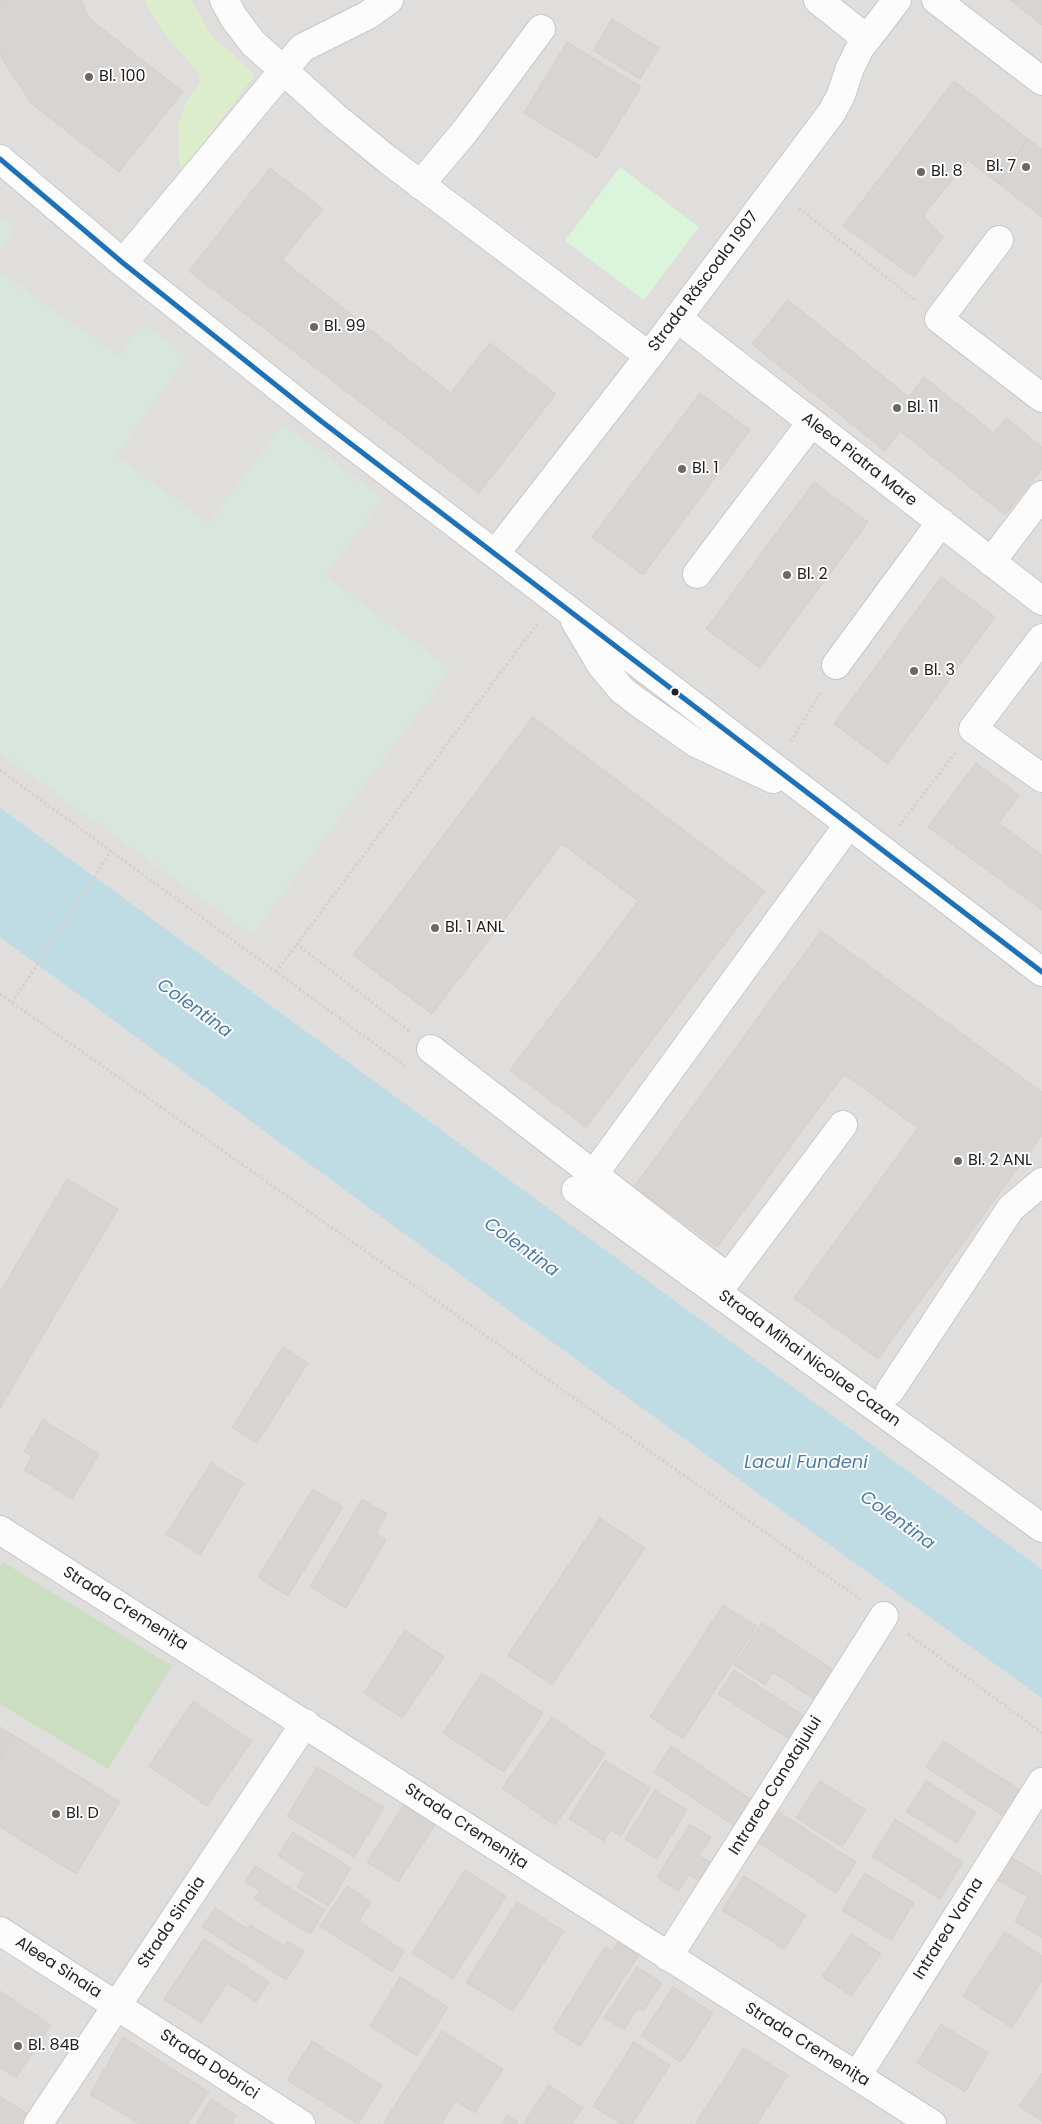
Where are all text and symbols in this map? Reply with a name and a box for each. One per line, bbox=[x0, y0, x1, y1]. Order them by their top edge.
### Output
place label: Bl. 100 bbox=[99, 67, 146, 87]
marker: Bl. 100 bbox=[83, 71, 95, 83]
place label: Bl. 7 bbox=[986, 157, 1016, 177]
marker: Bl. 7 bbox=[1020, 161, 1032, 173]
place label: Bl. 8 bbox=[931, 162, 962, 182]
marker: Bl. 8 bbox=[915, 166, 927, 178]
street label: Strada Răscoala 1907 bbox=[645, 208, 763, 356]
place label: Bl. 99 bbox=[324, 317, 366, 337]
marker: Bl. 99 bbox=[308, 321, 320, 333]
place label: Bl. 11 bbox=[907, 398, 939, 418]
marker: Bl. 11 bbox=[891, 402, 903, 414]
street label: Aleea Piatra Mare bbox=[798, 409, 920, 511]
place label: Bl. 1 bbox=[692, 459, 718, 479]
marker: Bl. 1 bbox=[676, 463, 688, 475]
place label: Bl. 2 bbox=[797, 565, 828, 585]
marker: Bl. 2 bbox=[781, 569, 793, 581]
place label: Bl. 3 bbox=[924, 661, 955, 681]
marker: Bl. 3 bbox=[908, 665, 920, 677]
unlabelled marker bbox=[670, 687, 680, 697]
place label: Bl. 1 ANL bbox=[445, 918, 505, 938]
marker: Bl. 1 ANL bbox=[429, 922, 441, 934]
water label: Colentina bbox=[152, 975, 236, 1043]
place label: Bl. 2 ANL bbox=[968, 1151, 1032, 1171]
marker: Bl. 2 ANL bbox=[952, 1155, 964, 1167]
water label: Colentina bbox=[479, 1214, 563, 1282]
street label: Strada Mihai Nicolae Cazan bbox=[714, 1286, 904, 1432]
water label: Lacul Fundeni bbox=[744, 1452, 868, 1474]
water label: Colentina bbox=[855, 1487, 939, 1555]
street label: Strada Cremenița bbox=[59, 1563, 191, 1655]
street label: Intrarea Canotajului bbox=[725, 1713, 827, 1859]
street label: Strada Cremenița bbox=[401, 1780, 531, 1874]
place label: Bl. D bbox=[66, 1804, 99, 1824]
marker: Bl. D bbox=[50, 1808, 62, 1820]
street label: Strada Sinaia bbox=[134, 1873, 210, 1973]
street label: Intrarea Varna bbox=[910, 1875, 988, 1983]
street label: Aleea Sinaia bbox=[11, 1933, 105, 2003]
street label: Strada Cremenița bbox=[741, 1999, 873, 2091]
street label: Strada Dobrici bbox=[156, 2026, 262, 2104]
place label: Bl. 84B bbox=[28, 2036, 79, 2056]
marker: Bl. 84B bbox=[12, 2040, 24, 2052]

